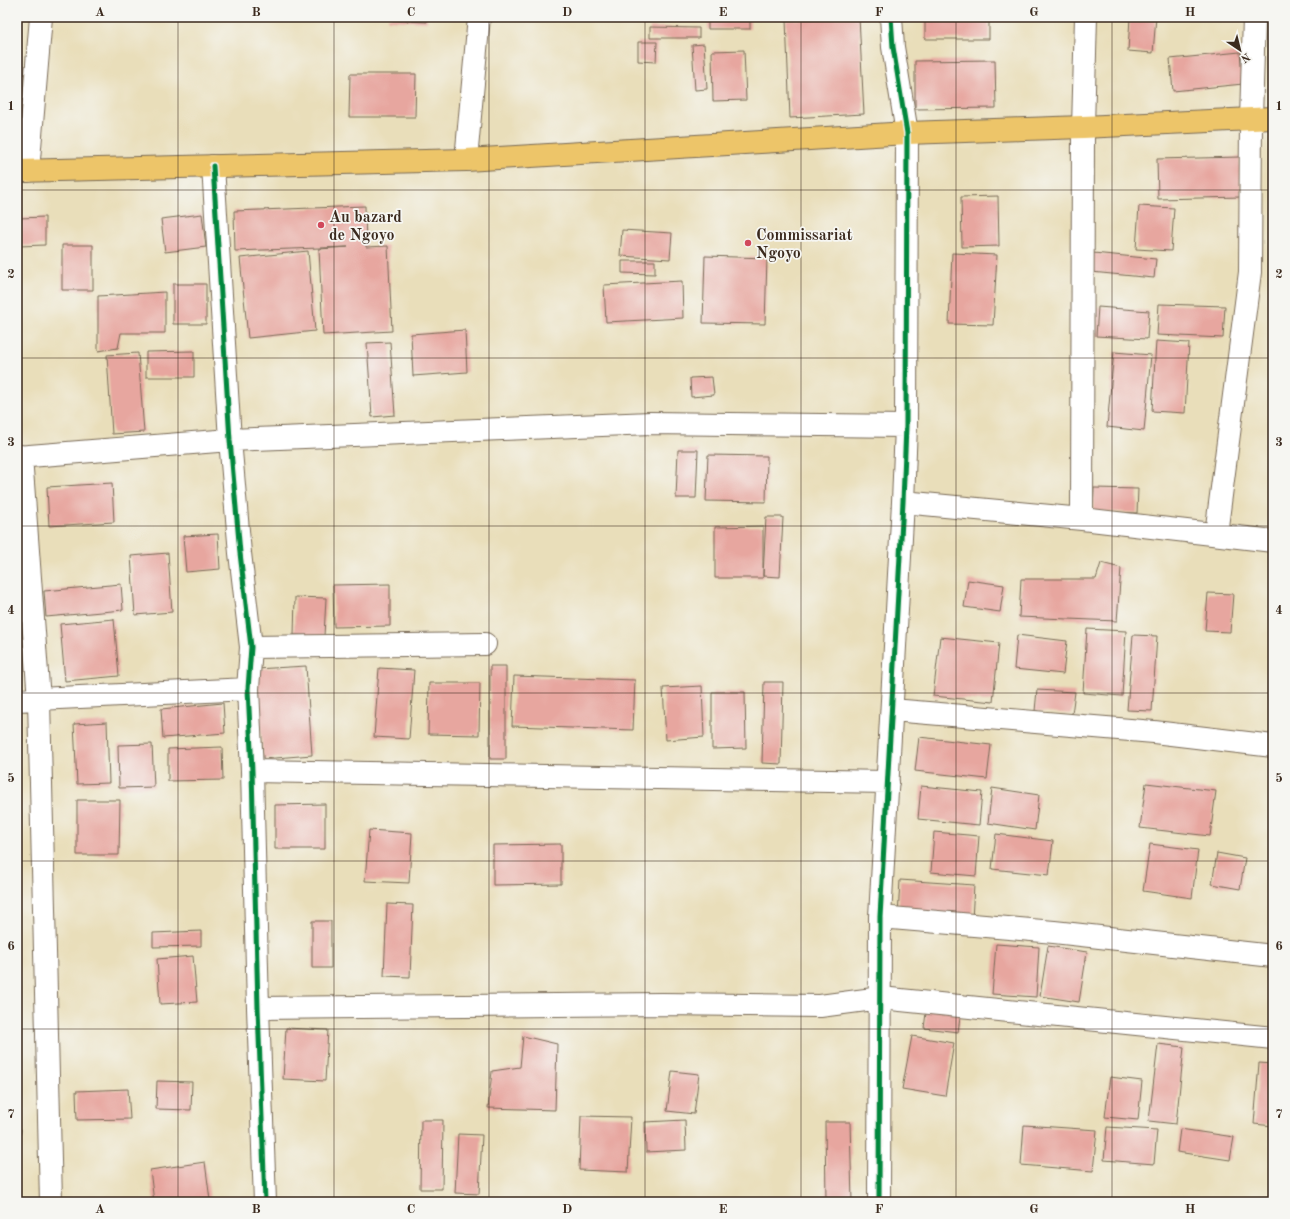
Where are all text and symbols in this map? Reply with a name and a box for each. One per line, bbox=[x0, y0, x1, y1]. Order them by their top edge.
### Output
text: A bbox=[95, 6, 105, 19]
text: B bbox=[251, 6, 261, 19]
text: C bbox=[407, 6, 415, 19]
text: D bbox=[562, 6, 572, 19]
text: E bbox=[719, 6, 728, 19]
text: F bbox=[875, 6, 884, 19]
text: G bbox=[1029, 6, 1039, 19]
text: H bbox=[1185, 6, 1196, 19]
north arrow bbox=[1220, 30, 1260, 70]
text: N bbox=[1238, 50, 1251, 64]
text: 1 bbox=[7, 100, 15, 113]
text: 1 bbox=[1275, 100, 1283, 113]
place label: Au bazard de Ngoyo bbox=[329, 210, 402, 244]
marker: Au bazard de Ngoyo bbox=[316, 220, 326, 230]
place label: Commissariat Ngoyo bbox=[756, 228, 853, 262]
marker: Commissariat Ngoyo bbox=[743, 238, 753, 248]
text: 2 bbox=[7, 268, 15, 281]
text: 2 bbox=[1275, 268, 1283, 281]
text: 3 bbox=[7, 436, 15, 449]
text: 3 bbox=[1275, 436, 1283, 449]
text: 4 bbox=[7, 604, 15, 617]
text: 4 bbox=[1275, 604, 1283, 617]
text: 5 bbox=[7, 772, 15, 785]
text: 5 bbox=[1275, 772, 1283, 785]
text: 6 bbox=[7, 940, 15, 953]
text: 6 bbox=[1275, 940, 1283, 953]
text: 7 bbox=[7, 1108, 15, 1121]
text: 7 bbox=[1275, 1108, 1283, 1121]
text: A bbox=[95, 1203, 105, 1216]
text: B bbox=[251, 1203, 261, 1216]
text: C bbox=[407, 1203, 415, 1216]
text: D bbox=[562, 1203, 572, 1216]
text: E bbox=[719, 1203, 728, 1216]
text: F bbox=[875, 1203, 884, 1216]
text: G bbox=[1029, 1203, 1039, 1216]
text: H bbox=[1185, 1203, 1196, 1216]

